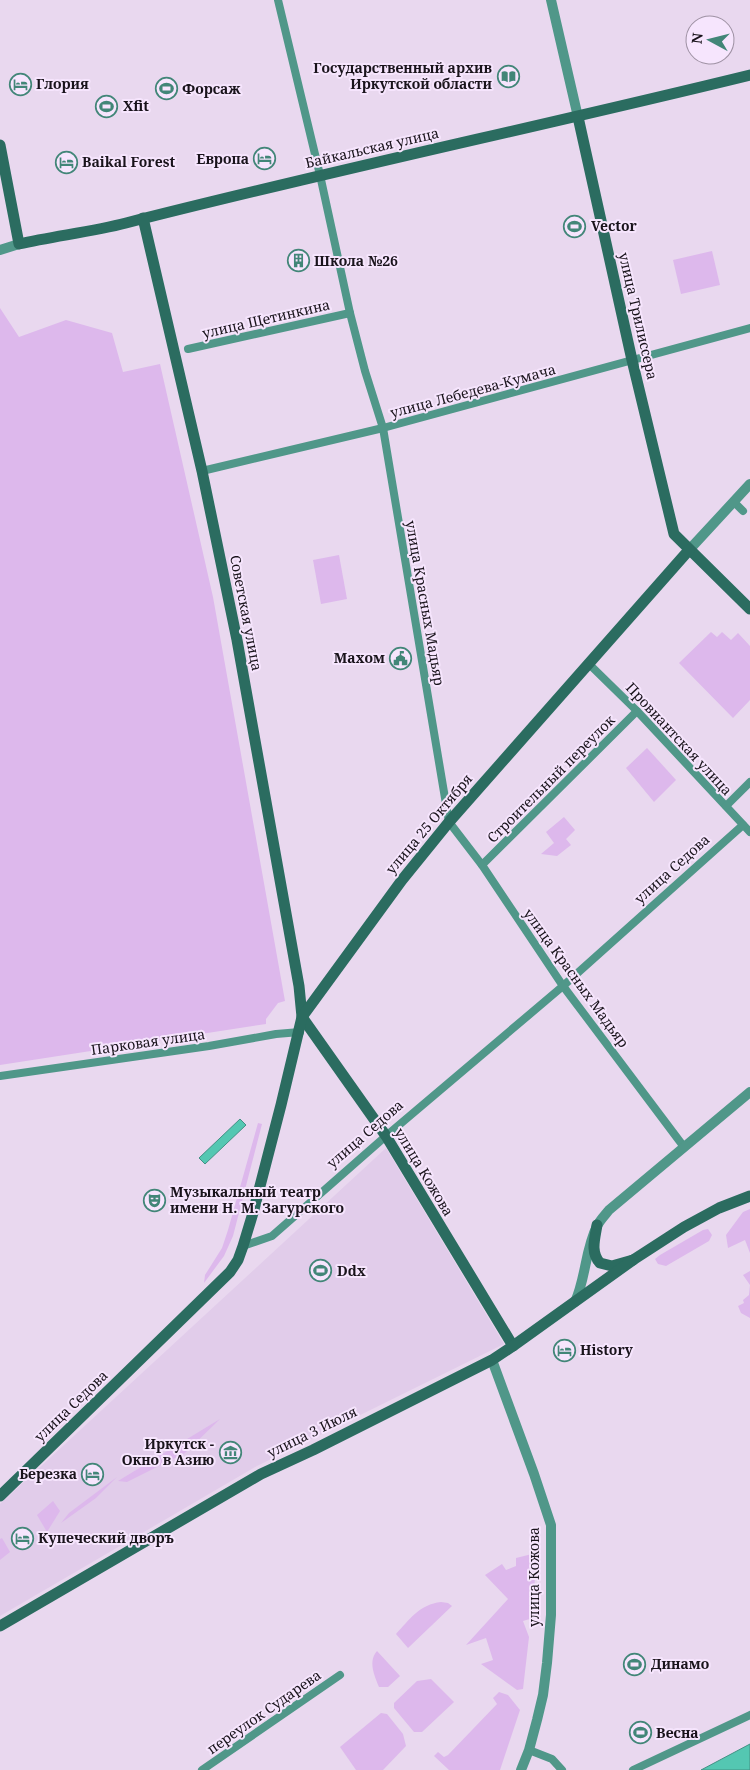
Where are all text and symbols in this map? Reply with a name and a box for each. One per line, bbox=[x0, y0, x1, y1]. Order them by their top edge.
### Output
north arrow bbox=[685, 15, 735, 65]
text: N bbox=[686, 32, 707, 45]
place label: Государственный архив Иркутской области bbox=[313, 58, 493, 93]
library icon: Государственный архив Иркутской области bbox=[496, 64, 520, 88]
hotel icon: Глория bbox=[8, 72, 32, 96]
place label: Глория bbox=[36, 74, 89, 93]
sports icon: Форсаж bbox=[154, 77, 178, 101]
place label: Форсаж bbox=[182, 79, 241, 98]
sports icon: Xfit bbox=[95, 94, 119, 118]
place label: Xfit bbox=[123, 96, 149, 115]
street label: Байкальская улица bbox=[303, 123, 441, 172]
hotel icon: Европа bbox=[253, 147, 277, 171]
place label: Европа bbox=[196, 149, 249, 168]
hotel icon: Baikal Forest bbox=[54, 150, 78, 174]
place label: Baikal Forest bbox=[82, 152, 175, 171]
sports icon: Vector bbox=[563, 214, 587, 238]
place label: Vector bbox=[591, 216, 638, 235]
building icon: Школа №26 bbox=[286, 249, 310, 273]
street label: улица Трилиссера bbox=[615, 250, 662, 381]
place label: Школа №26 bbox=[314, 251, 398, 270]
street label: улица Щетинкина bbox=[200, 295, 332, 342]
street label: улица Лебедева-Кумача bbox=[388, 359, 558, 422]
street label: улица Красных Мадьяр bbox=[402, 519, 449, 687]
street label: Советская улица bbox=[226, 553, 267, 672]
public building icon: Махом bbox=[389, 646, 413, 670]
place label: Махом bbox=[334, 648, 385, 667]
street label: Провиантская улица bbox=[622, 678, 737, 799]
street label: Строительный переулок bbox=[483, 710, 619, 847]
street label: улица 25 Октября bbox=[381, 770, 476, 878]
street label: улица Седова bbox=[630, 830, 713, 908]
street label: улица Красных Мадьяр bbox=[519, 904, 633, 1051]
street label: Парковая улица bbox=[90, 1024, 206, 1059]
street label: улица Седова bbox=[322, 1095, 407, 1172]
street label: улица Кожова bbox=[391, 1124, 458, 1219]
place label: Музыкальный театр имени Н. М. Загурского bbox=[170, 1182, 344, 1217]
theatre icon: Музыкальный театр имени Н. М. Загурского bbox=[142, 1188, 166, 1212]
sports icon: Ddx bbox=[309, 1259, 333, 1283]
place label: Ddx bbox=[337, 1261, 366, 1280]
hotel icon: History bbox=[552, 1338, 576, 1362]
place label: History bbox=[580, 1340, 634, 1359]
street label: улица Седова bbox=[30, 1366, 112, 1446]
street label: улица 3 Июля bbox=[264, 1402, 360, 1462]
place label: Иркутск - Окно в Азию bbox=[122, 1434, 214, 1469]
museum icon: Иркутск - Окно в Азию bbox=[218, 1440, 242, 1464]
hotel icon: Березка bbox=[81, 1462, 105, 1486]
place label: Березка bbox=[19, 1464, 77, 1483]
hotel icon: Купеческий дворъ bbox=[10, 1526, 34, 1550]
street label: улица Кожова bbox=[524, 1527, 543, 1627]
place label: Купеческий дворъ bbox=[38, 1528, 174, 1547]
sports icon: Динамо bbox=[623, 1652, 647, 1676]
place label: Динамо bbox=[651, 1654, 709, 1673]
street label: переулок Сударева bbox=[203, 1665, 324, 1758]
sports icon: Весна bbox=[628, 1721, 652, 1745]
place label: Весна bbox=[656, 1723, 699, 1742]

